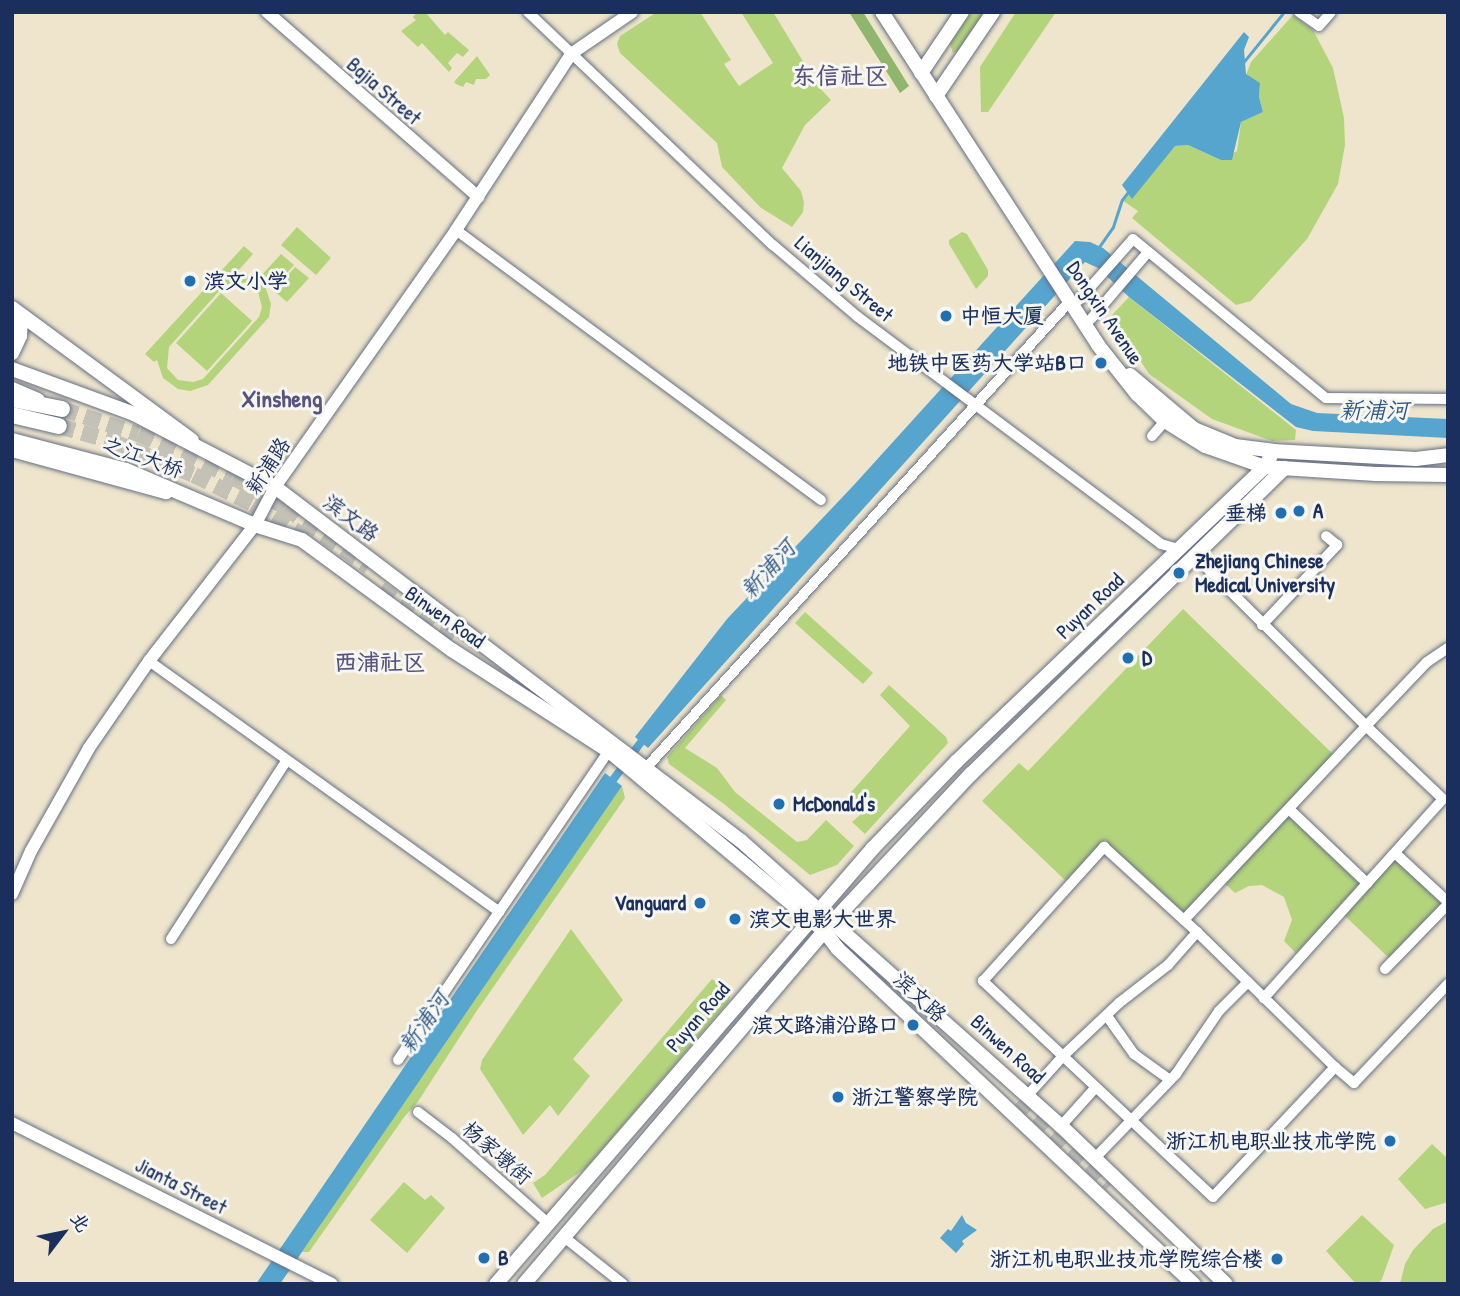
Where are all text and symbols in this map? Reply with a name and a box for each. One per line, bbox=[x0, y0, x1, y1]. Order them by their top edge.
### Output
street label: Bajia Street bbox=[342, 52, 426, 130]
district label: 东信社区 bbox=[792, 62, 888, 90]
street label: Lianjiang Street bbox=[790, 231, 898, 327]
street label: Dongxin Avenue bbox=[1061, 257, 1149, 369]
place label: 滨文小学 bbox=[204, 268, 288, 294]
marker: 滨文小学 bbox=[182, 273, 198, 289]
place label: 中恒大厦 bbox=[960, 303, 1044, 329]
marker: 中恒大厦 bbox=[938, 308, 954, 324]
place label: 地铁中医药大学站B口 bbox=[887, 350, 1087, 376]
marker: 地铁中医药大学站B口 bbox=[1093, 355, 1109, 371]
district label: Xinsheng bbox=[241, 385, 323, 413]
water label: 新浦河 bbox=[1340, 396, 1408, 424]
street label: 之江大桥 bbox=[99, 431, 187, 483]
street label: 新浦路 bbox=[240, 433, 296, 499]
street label: 滨文路 bbox=[318, 489, 384, 547]
place label: A bbox=[1313, 498, 1323, 524]
place label: 垂梯 bbox=[1225, 500, 1267, 526]
marker: A bbox=[1291, 503, 1307, 519]
marker: 垂梯 bbox=[1273, 505, 1289, 521]
water label: 新浦河 bbox=[735, 534, 801, 604]
place label: Zhejiang Chinese Medical University bbox=[1195, 548, 1335, 598]
marker: Zhejiang Chinese Medical University bbox=[1169, 563, 1189, 583]
street label: Puyan Road bbox=[1051, 568, 1129, 644]
street label: Binwen Road bbox=[400, 580, 490, 654]
place label: D bbox=[1142, 645, 1152, 671]
district label: 西浦社区 bbox=[334, 648, 426, 676]
marker: D bbox=[1120, 650, 1136, 666]
place label: McDonald's bbox=[793, 791, 875, 817]
marker: McDonald's bbox=[771, 796, 787, 812]
place label: Vanguard bbox=[614, 890, 686, 916]
marker: Vanguard bbox=[692, 895, 708, 911]
place label: 滨文电影大世界 bbox=[749, 906, 896, 932]
marker: 滨文电影大世界 bbox=[727, 911, 743, 927]
street label: 滨文路 bbox=[888, 966, 952, 1028]
street label: Puyan Road bbox=[661, 977, 735, 1057]
water label: 新浦河 bbox=[393, 986, 455, 1058]
street label: Binwen Road bbox=[966, 1009, 1050, 1089]
place label: 滨文路浦沿路口 bbox=[752, 1012, 899, 1038]
marker: 滨文路浦沿路口 bbox=[905, 1017, 921, 1033]
place label: 浙江警察学院 bbox=[852, 1084, 978, 1110]
marker: 浙江警察学院 bbox=[830, 1089, 846, 1105]
street label: 杨家墩街 bbox=[457, 1116, 537, 1190]
place label: 浙江机电职业技术学院 bbox=[1166, 1128, 1376, 1154]
marker: 浙江机电职业技术学院 bbox=[1382, 1133, 1398, 1149]
street label: Jianta Street bbox=[131, 1152, 231, 1220]
north arrow bbox=[28, 1198, 98, 1268]
text: 北 bbox=[65, 1207, 97, 1237]
place label: B bbox=[498, 1245, 509, 1271]
place label: 浙江机电职业技术学院综合楼 bbox=[990, 1246, 1263, 1272]
marker: B bbox=[476, 1250, 492, 1266]
marker: 浙江机电职业技术学院综合楼 bbox=[1269, 1251, 1285, 1267]

